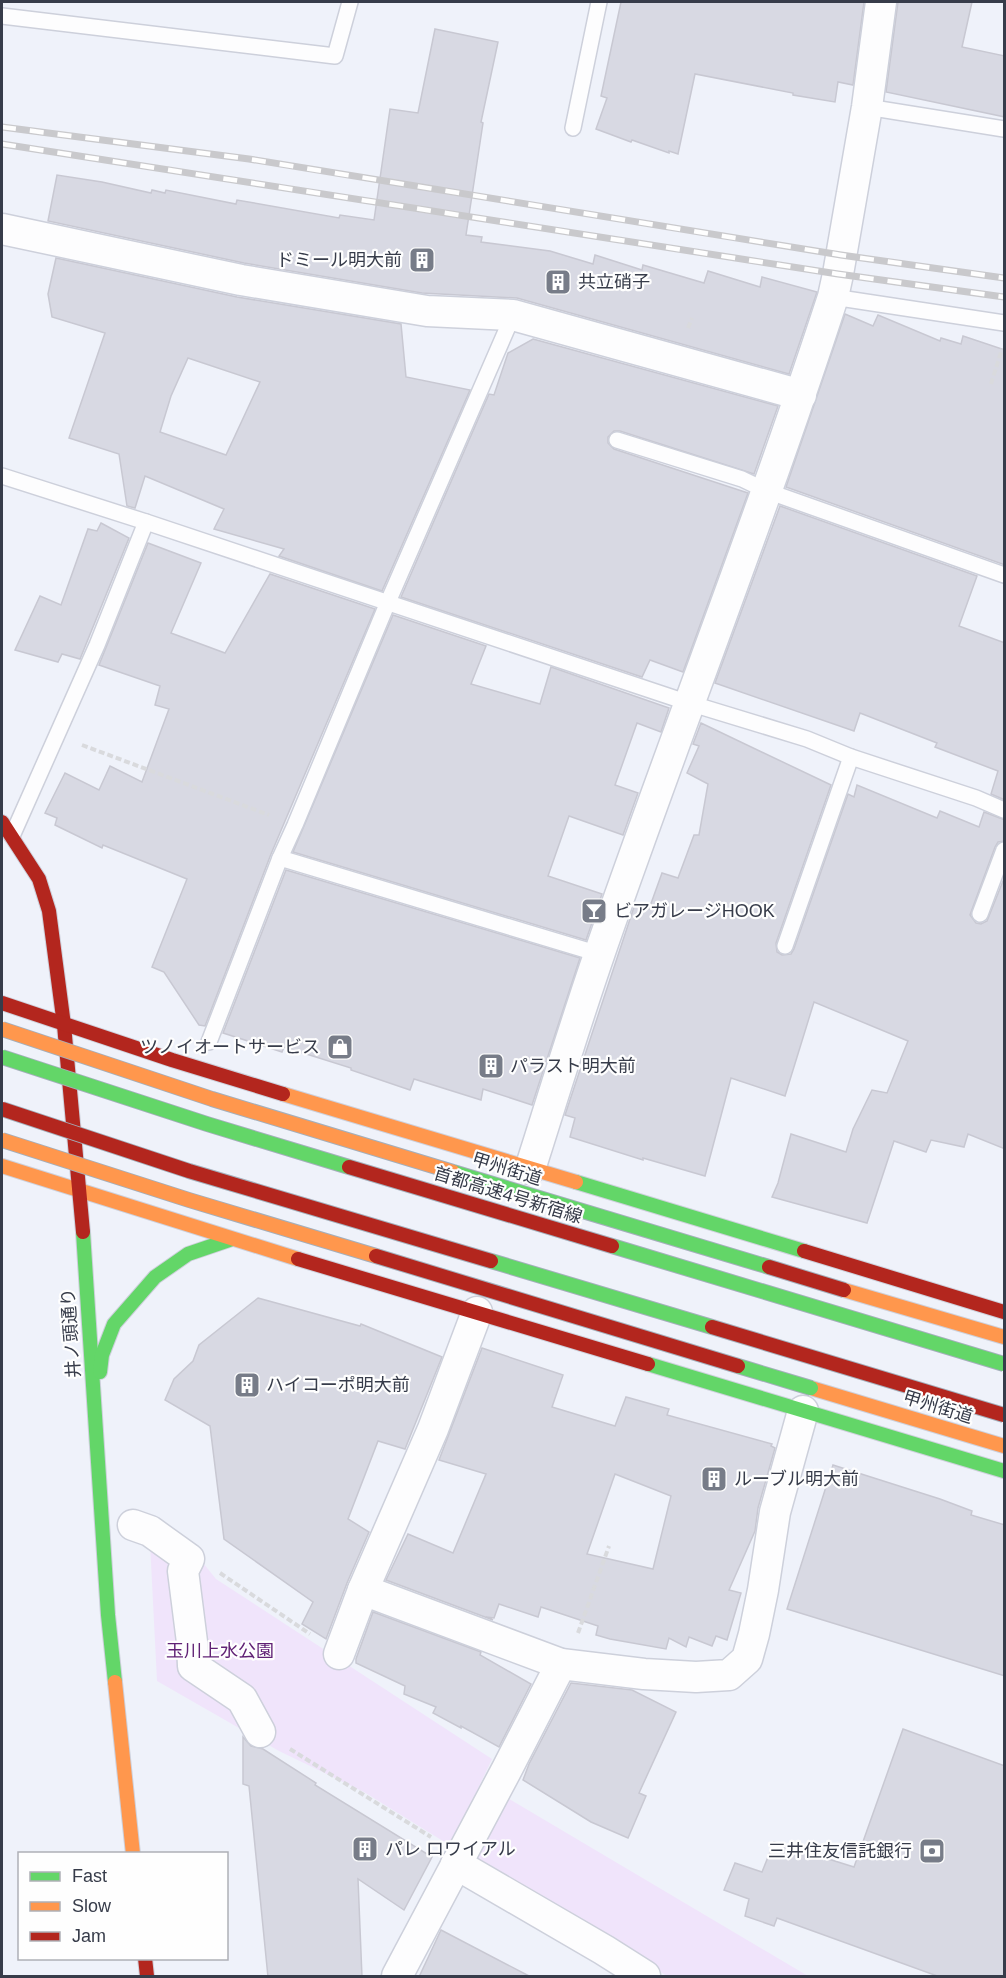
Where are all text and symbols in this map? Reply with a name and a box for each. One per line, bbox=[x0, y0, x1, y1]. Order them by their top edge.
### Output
building icon: ドミール明大前 bbox=[407, 245, 437, 275]
place label: ドミール明大前 bbox=[276, 250, 402, 270]
building icon: 共立硝子 bbox=[543, 267, 573, 297]
place label: 共立硝子 bbox=[578, 272, 650, 292]
bar icon: ビアガレージHOOK bbox=[579, 896, 609, 926]
place label: ビアガレージHOOK bbox=[614, 901, 775, 921]
shop icon: ツノイオートサービス bbox=[325, 1032, 355, 1062]
place label: ツノイオートサービス bbox=[140, 1037, 320, 1057]
building icon: パラスト明大前 bbox=[476, 1051, 506, 1081]
place label: パラスト明大前 bbox=[510, 1056, 636, 1076]
street label: 甲州街道 bbox=[470, 1149, 544, 1189]
street label: 首都高速4号新宿線 bbox=[431, 1163, 585, 1227]
street label: 井ノ頭通り bbox=[58, 1287, 84, 1379]
building icon: ハイコーポ明大前 bbox=[232, 1370, 262, 1400]
place label: ハイコーポ明大前 bbox=[266, 1375, 410, 1395]
street label: 甲州街道 bbox=[901, 1387, 975, 1427]
building icon: ルーブル明大前 bbox=[699, 1464, 729, 1494]
place label: ルーブル明大前 bbox=[734, 1469, 859, 1489]
park label: 玉川上水公園 bbox=[166, 1641, 274, 1661]
building icon: パレ ロワイアル bbox=[350, 1834, 380, 1864]
bank icon: 三井住友信託銀行 bbox=[917, 1836, 947, 1866]
place label: パレ ロワイアル bbox=[385, 1839, 516, 1859]
place label: 三井住友信託銀行 bbox=[768, 1841, 912, 1861]
legend bbox=[18, 1852, 228, 1960]
text: Fast bbox=[72, 1866, 107, 1886]
text: Slow bbox=[72, 1896, 112, 1916]
text: Jam bbox=[72, 1926, 106, 1946]

